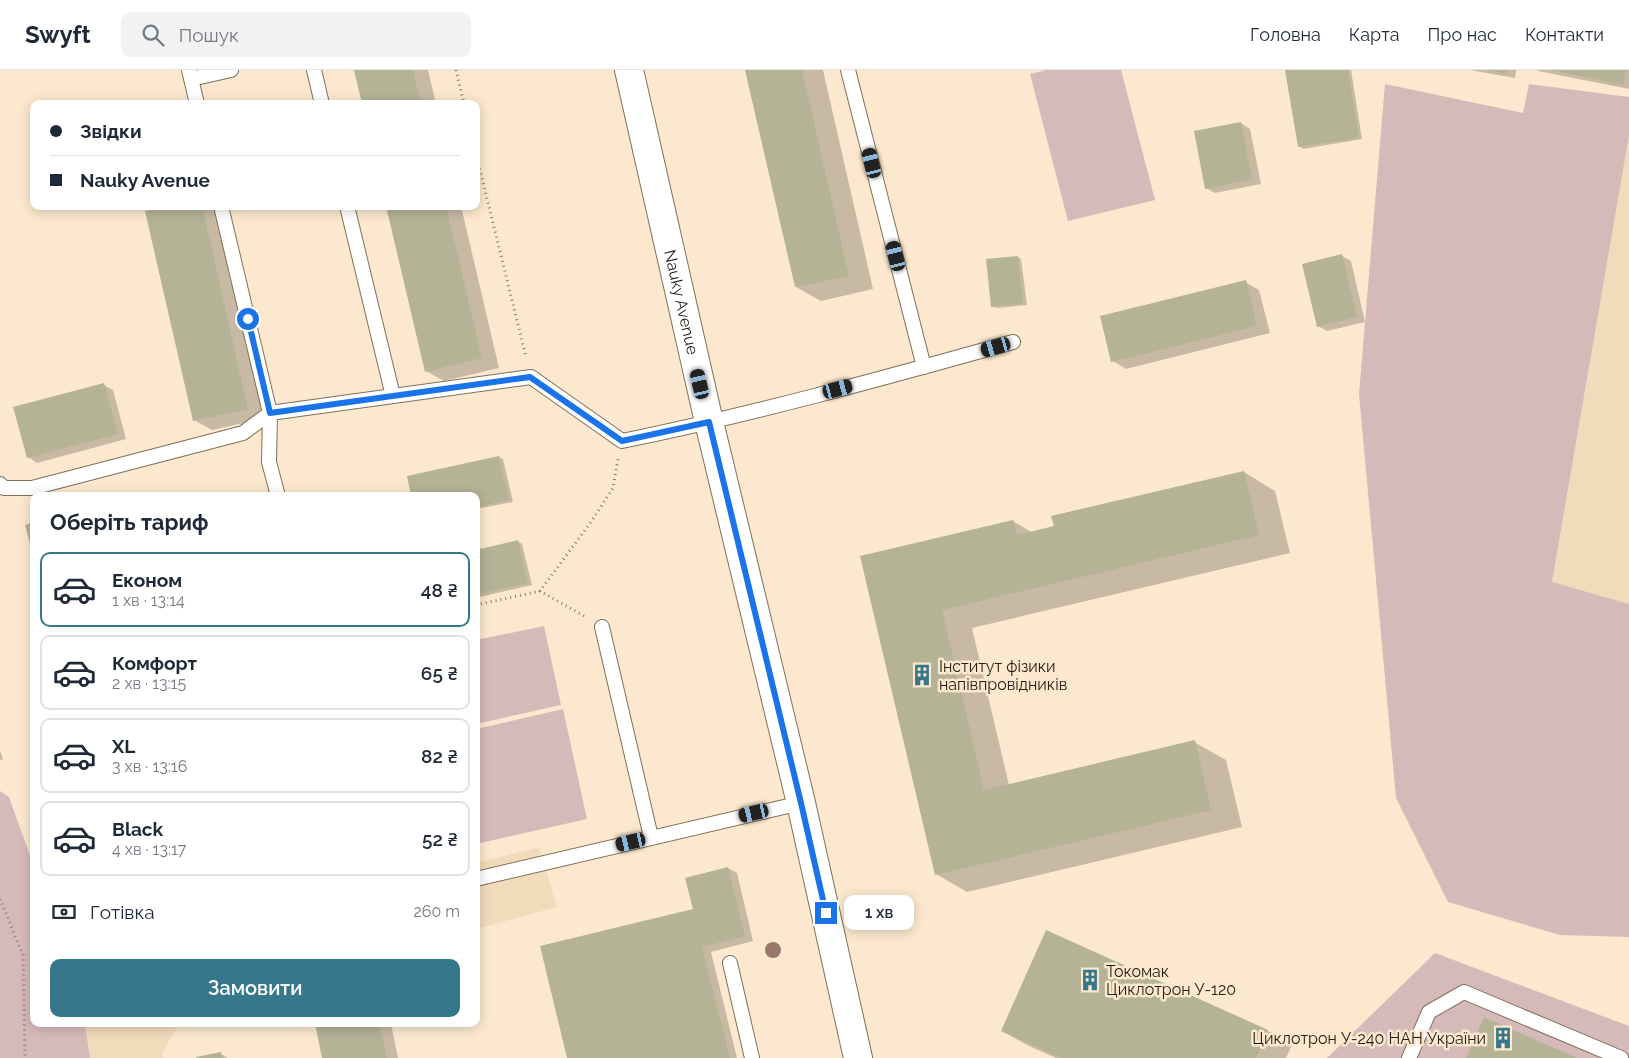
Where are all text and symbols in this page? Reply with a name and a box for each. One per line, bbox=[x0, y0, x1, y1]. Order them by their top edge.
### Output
search box bbox=[121, 12, 471, 57]
text: Swyft bbox=[25, 20, 91, 49]
icon: search bbox=[139, 21, 167, 49]
text: Пошук bbox=[179, 24, 239, 46]
text: Головна bbox=[1250, 24, 1321, 45]
text: Карта bbox=[1349, 24, 1400, 45]
text: Про нас bbox=[1428, 24, 1497, 45]
text: Контакти bbox=[1525, 24, 1604, 45]
text: Звідки bbox=[80, 120, 142, 142]
car bbox=[861, 147, 882, 179]
text: Nauky Avenue bbox=[80, 169, 210, 191]
car bbox=[885, 240, 906, 272]
street label: Nauky Avenue bbox=[660, 248, 702, 356]
route start bbox=[237, 308, 259, 330]
car bbox=[979, 336, 1012, 358]
car bbox=[689, 368, 710, 400]
car bbox=[821, 378, 854, 400]
text: Оберіть тариф bbox=[50, 509, 208, 535]
icon: car bbox=[52, 567, 97, 612]
text: Економ bbox=[112, 569, 182, 591]
text: 48 ₴ bbox=[421, 579, 458, 601]
text: 1 хв · 13:14 bbox=[112, 591, 185, 610]
icon: car bbox=[52, 650, 97, 695]
text: Комфорт bbox=[112, 652, 197, 674]
place label: Інститут фізики напівпровідників bbox=[939, 657, 1067, 694]
text: 65 ₴ bbox=[421, 662, 458, 684]
building icon: Інститут фізики напівпровідників bbox=[909, 662, 935, 688]
text: 2 хв · 13:15 bbox=[112, 674, 186, 693]
icon: car bbox=[52, 733, 97, 778]
text: XL bbox=[112, 735, 135, 757]
text: 82 ₴ bbox=[421, 745, 458, 767]
text: 3 хв · 13:16 bbox=[112, 757, 187, 776]
car bbox=[737, 802, 770, 824]
icon: car bbox=[52, 816, 97, 861]
text: Black bbox=[112, 818, 163, 840]
text: 52 ₴ bbox=[422, 828, 458, 850]
car bbox=[614, 831, 647, 853]
text: 4 хв · 13:17 bbox=[112, 840, 186, 859]
callout: 1 хв bbox=[844, 896, 914, 930]
icon: cash bbox=[50, 898, 78, 926]
text: Готівка bbox=[90, 901, 155, 923]
text: 260 m bbox=[413, 902, 460, 921]
route end bbox=[815, 902, 837, 924]
text: 1 хв bbox=[865, 903, 893, 922]
button: Замовити bbox=[50, 959, 460, 1017]
place label: Токомак Циклотрон У-120 bbox=[1106, 962, 1236, 999]
building icon: Токомак Циклотрон У-120 bbox=[1077, 967, 1103, 993]
building icon: Циклотрон У-240 НАН України bbox=[1490, 1025, 1516, 1051]
place label: Циклотрон У-240 НАН України bbox=[1252, 1029, 1486, 1048]

